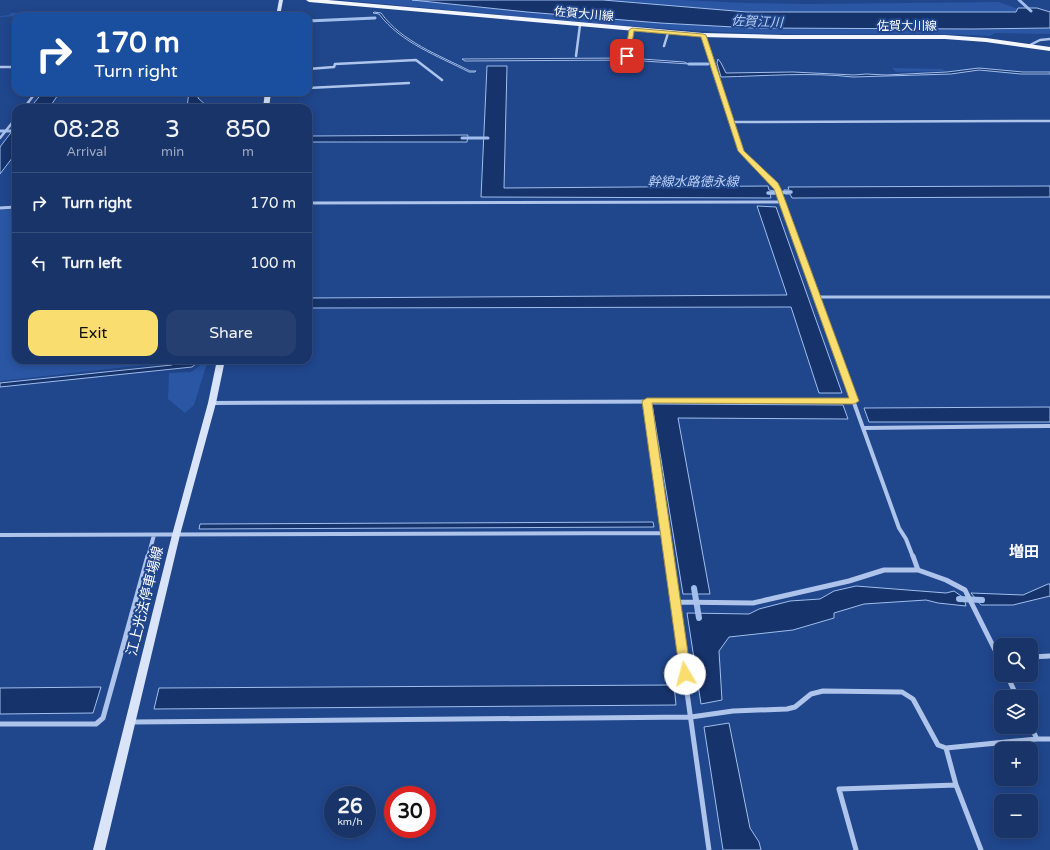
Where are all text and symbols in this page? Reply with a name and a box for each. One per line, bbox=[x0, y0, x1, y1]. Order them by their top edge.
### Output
street label: 佐賀大川線 bbox=[553, 4, 615, 24]
water label: 佐賀江川 bbox=[731, 13, 785, 31]
street label: 佐賀大川線 bbox=[877, 19, 937, 33]
text: 170 m bbox=[94, 26, 180, 60]
icon: right bbox=[28, 28, 80, 80]
pin bbox=[610, 39, 644, 73]
icon: arrive bbox=[616, 45, 638, 67]
text: Turn right bbox=[94, 60, 178, 82]
text: 08:28 bbox=[53, 115, 120, 144]
text: 3 bbox=[165, 115, 180, 144]
text: 850 bbox=[225, 115, 271, 144]
text: Arrival bbox=[66, 144, 107, 160]
text: min bbox=[161, 144, 184, 160]
text: m bbox=[242, 144, 254, 160]
water label: 幹線水路徳永線 bbox=[647, 174, 740, 190]
icon: right bbox=[28, 192, 50, 214]
text: Turn right bbox=[62, 194, 132, 212]
text: 170 m bbox=[250, 194, 296, 212]
icon: left bbox=[28, 252, 50, 274]
text: Turn left bbox=[62, 254, 122, 272]
text: 100 m bbox=[250, 254, 296, 272]
button: Exit bbox=[28, 310, 158, 356]
button: Share bbox=[166, 310, 296, 356]
district label: 増田 bbox=[1009, 543, 1039, 561]
street label: 江上光法停車場線 bbox=[123, 545, 167, 657]
map controls bbox=[994, 638, 1038, 838]
button: search bbox=[994, 638, 1038, 682]
position arrow bbox=[664, 653, 706, 695]
button: layers bbox=[994, 690, 1038, 734]
button: + bbox=[994, 742, 1038, 786]
speed limit sign: 30 bbox=[384, 786, 436, 838]
button: − bbox=[994, 794, 1038, 838]
text: 26 bbox=[337, 795, 363, 819]
text: km/h bbox=[337, 816, 363, 828]

